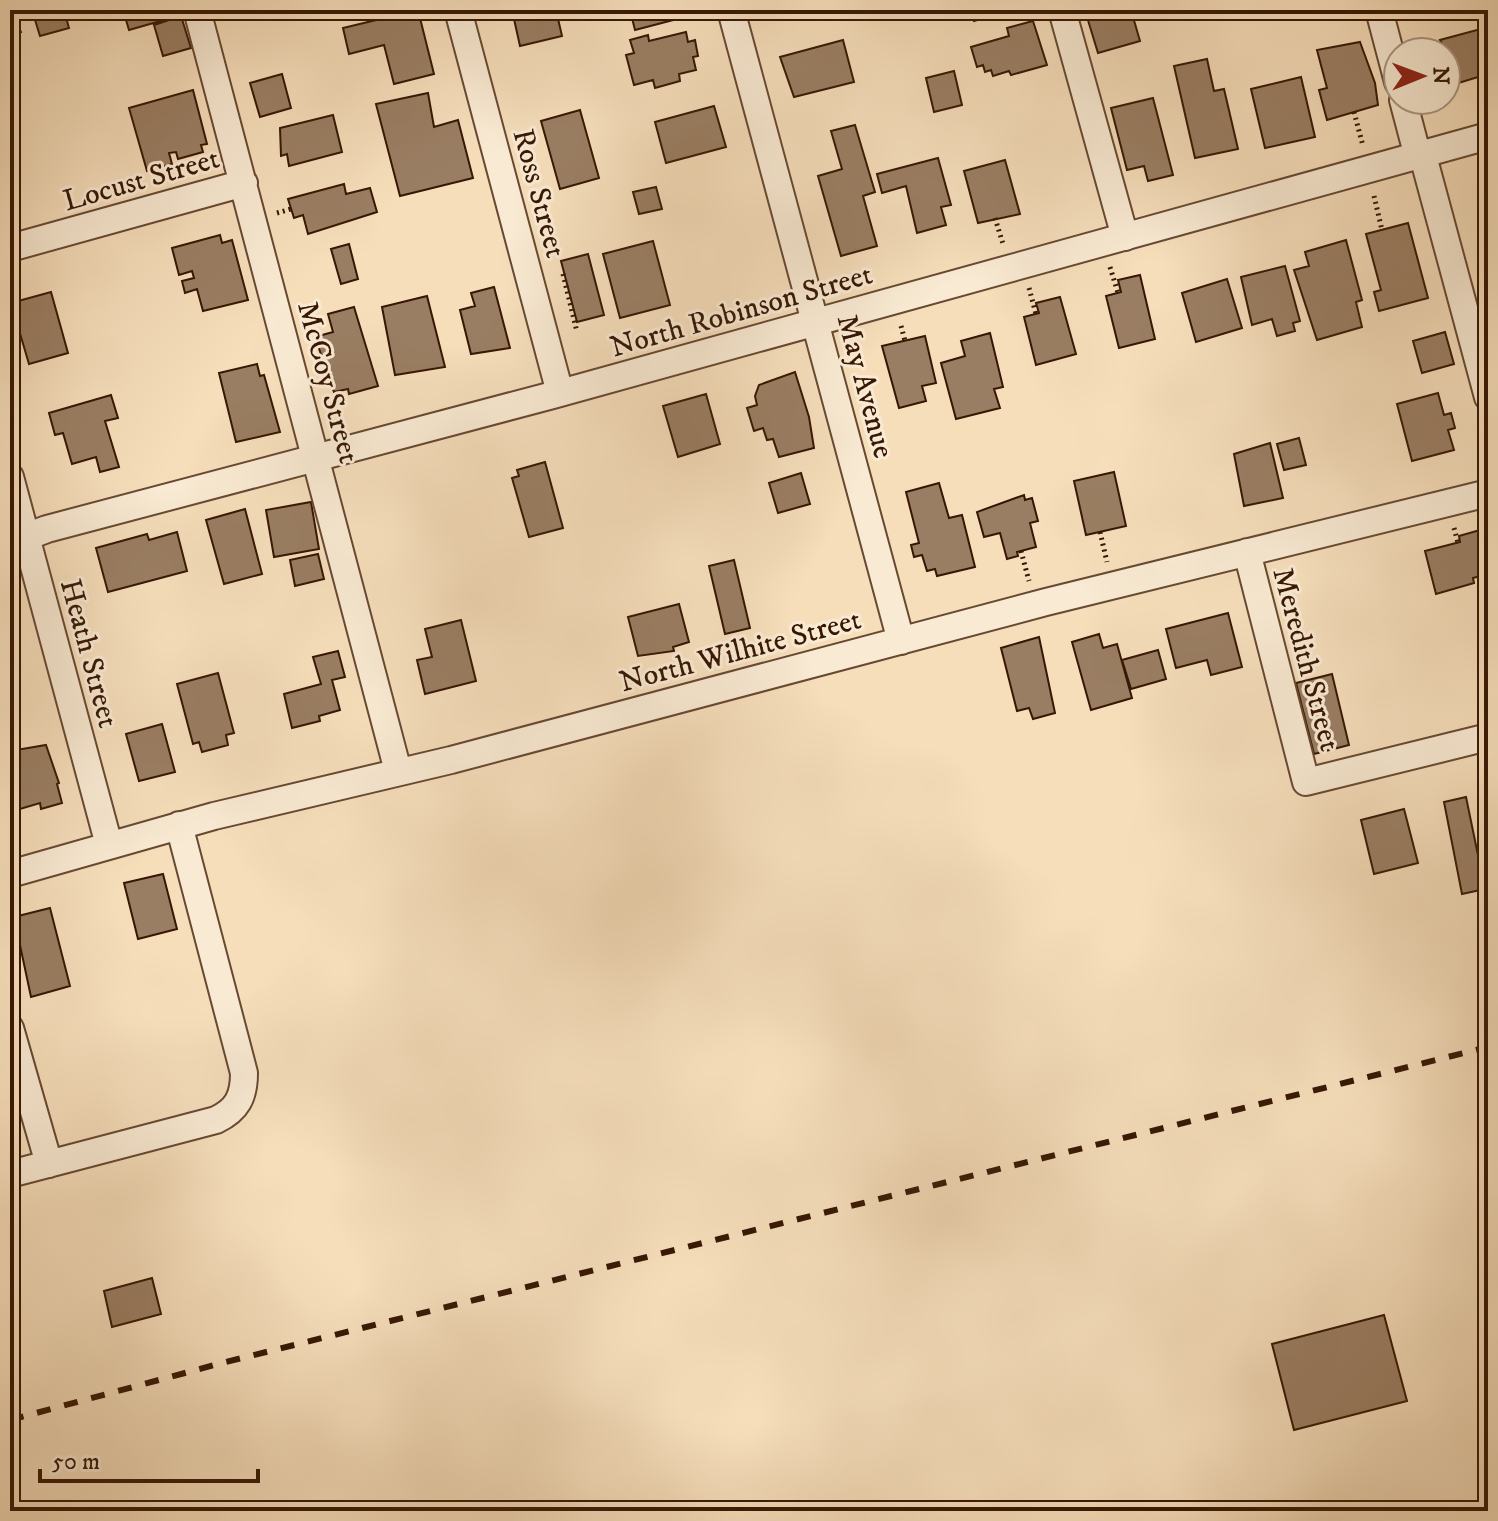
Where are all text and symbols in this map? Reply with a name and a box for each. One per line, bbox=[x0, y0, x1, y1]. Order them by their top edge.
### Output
north arrow bbox=[1382, 36, 1462, 116]
text: N bbox=[1427, 66, 1454, 85]
street label: Ross Street bbox=[504, 125, 573, 262]
street label: Locust Street bbox=[59, 141, 224, 220]
street label: North Robinson Street bbox=[606, 256, 877, 367]
street label: McCoy Street bbox=[288, 297, 367, 467]
street label: May Avenue bbox=[828, 311, 901, 462]
street label: Meredith Street bbox=[1263, 564, 1348, 755]
street label: Heath Street bbox=[51, 575, 126, 732]
street label: North Wilhite Street bbox=[616, 601, 865, 701]
scale bar bbox=[40, 1433, 258, 1483]
text: 50 m bbox=[52, 1447, 100, 1477]

